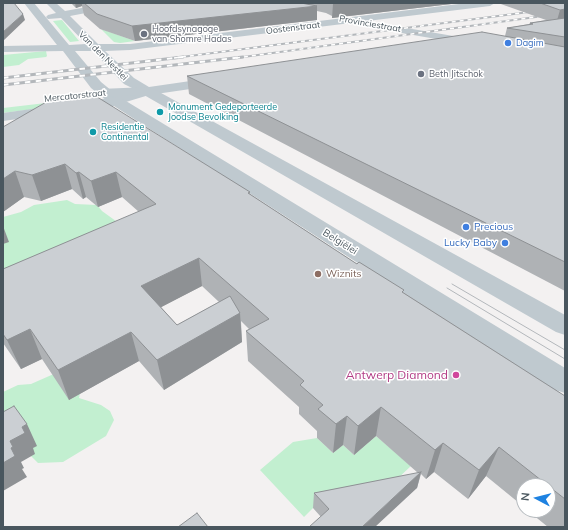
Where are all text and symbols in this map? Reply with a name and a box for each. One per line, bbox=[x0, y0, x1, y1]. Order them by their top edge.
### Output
street label: Provinciestraat bbox=[338, 13, 402, 35]
street label: Oostenstraat bbox=[265, 19, 321, 37]
place label: Hoofdsynagoge van Shomre Hadas bbox=[152, 24, 232, 45]
street label: Van den Nestlei bbox=[76, 29, 130, 83]
marker: Hoofdsynagoge van Shomre Hadas bbox=[139, 29, 149, 39]
marker: Dagim bbox=[503, 38, 513, 48]
place label: Dagim bbox=[516, 38, 544, 48]
marker: Beth Jitschok bbox=[416, 69, 426, 79]
place label: Beth Jitschok bbox=[429, 69, 483, 79]
street label: Mercatorstraat bbox=[44, 87, 106, 105]
place label: Monument Gedeporteerde Joodse Bevolking bbox=[168, 102, 277, 123]
marker: Monument Gedeporteerde Joodse Bevolking bbox=[155, 107, 165, 117]
place label: Residentie Continental bbox=[101, 122, 149, 143]
marker: Residentie Continental bbox=[88, 127, 98, 137]
place label: Precious bbox=[474, 221, 513, 233]
marker: Precious bbox=[461, 222, 471, 232]
street label: Belgiëlei bbox=[320, 227, 360, 257]
place label: Lucky Baby bbox=[444, 237, 497, 249]
marker: Lucky Baby bbox=[500, 238, 510, 248]
place label: Wiznits bbox=[326, 268, 361, 280]
marker: Wiznits bbox=[313, 269, 323, 279]
place label: Antwerp Diamond bbox=[346, 368, 448, 382]
marker: Antwerp Diamond bbox=[451, 370, 461, 380]
north arrow bbox=[516, 478, 556, 518]
text: N bbox=[518, 492, 533, 502]

